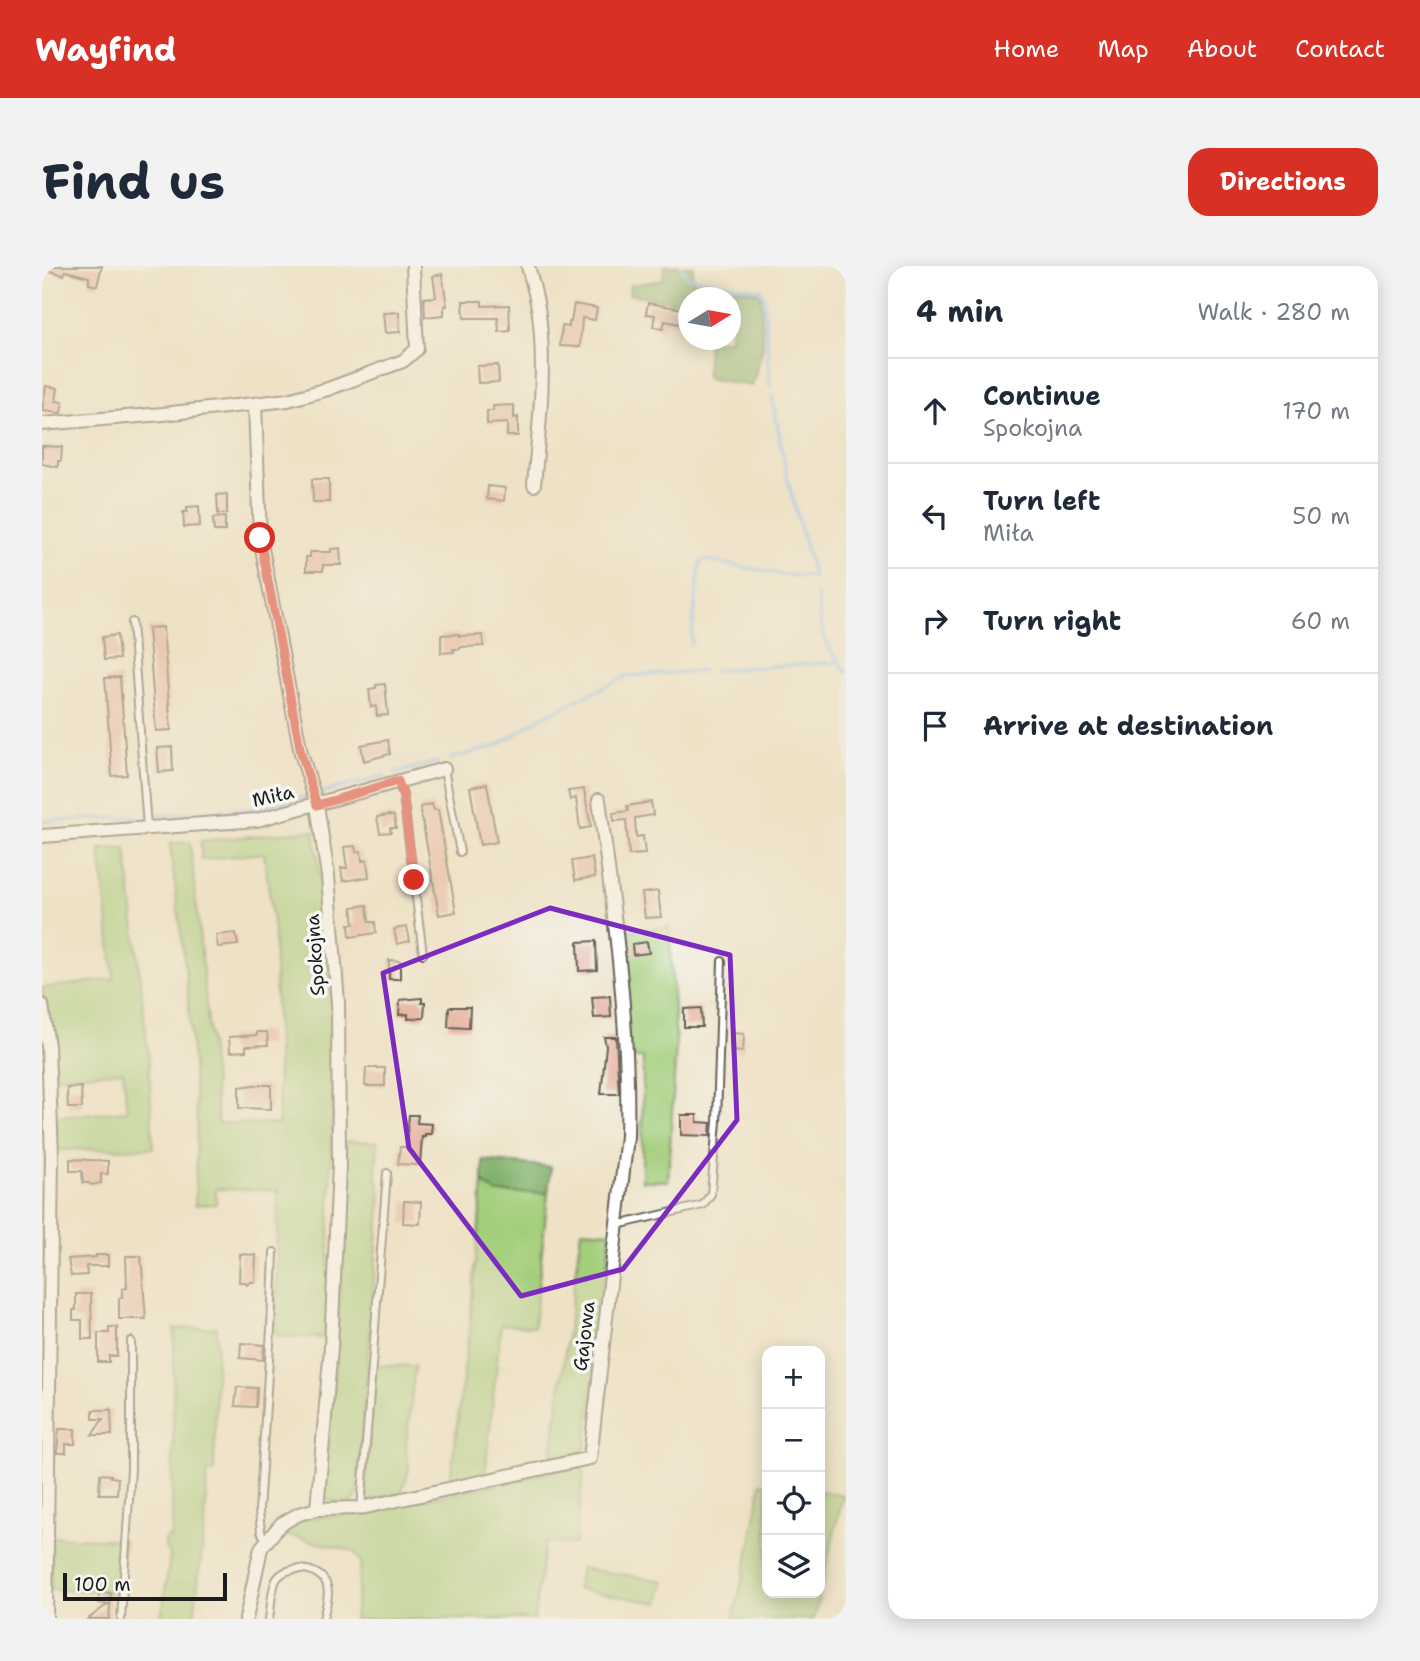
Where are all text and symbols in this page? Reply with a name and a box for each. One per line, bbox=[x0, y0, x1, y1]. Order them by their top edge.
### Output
text: Wayfind bbox=[35, 27, 176, 72]
text: Home bbox=[993, 33, 1059, 65]
text: Map bbox=[1097, 33, 1149, 65]
text: About bbox=[1187, 33, 1257, 65]
text: Contact bbox=[1295, 33, 1385, 65]
button: Directions bbox=[1188, 148, 1378, 216]
text: Find us bbox=[42, 149, 225, 215]
north arrow bbox=[678, 287, 741, 350]
text: 4 min bbox=[916, 291, 1003, 332]
text: Walk · 280 m bbox=[1197, 297, 1350, 327]
text: Continue bbox=[983, 378, 1101, 413]
icon: ahead bbox=[916, 392, 954, 430]
text: 170 m bbox=[1282, 396, 1350, 426]
text: Spokojna bbox=[983, 413, 1082, 443]
text: Turn left bbox=[983, 483, 1100, 518]
icon: left bbox=[916, 497, 954, 535]
text: 50 m bbox=[1292, 501, 1350, 531]
text: Miła bbox=[983, 518, 1034, 548]
route start bbox=[244, 522, 275, 553]
icon: right bbox=[916, 602, 954, 640]
text: Turn right bbox=[983, 603, 1121, 638]
text: 60 m bbox=[1291, 606, 1350, 636]
icon: arrive bbox=[916, 707, 954, 745]
text: Arrive at destination bbox=[983, 708, 1273, 743]
street label: Miła bbox=[250, 779, 296, 813]
route end bbox=[398, 864, 429, 895]
street label: Spokojna bbox=[300, 913, 330, 997]
street label: Gajowa bbox=[567, 1299, 601, 1372]
map controls bbox=[762, 1346, 825, 1598]
button: + bbox=[762, 1346, 825, 1409]
button: − bbox=[762, 1409, 825, 1472]
button: locate bbox=[762, 1472, 825, 1535]
button: layers bbox=[762, 1535, 825, 1598]
scale bar bbox=[63, 1570, 228, 1602]
text: 100 m bbox=[74, 1572, 131, 1597]

